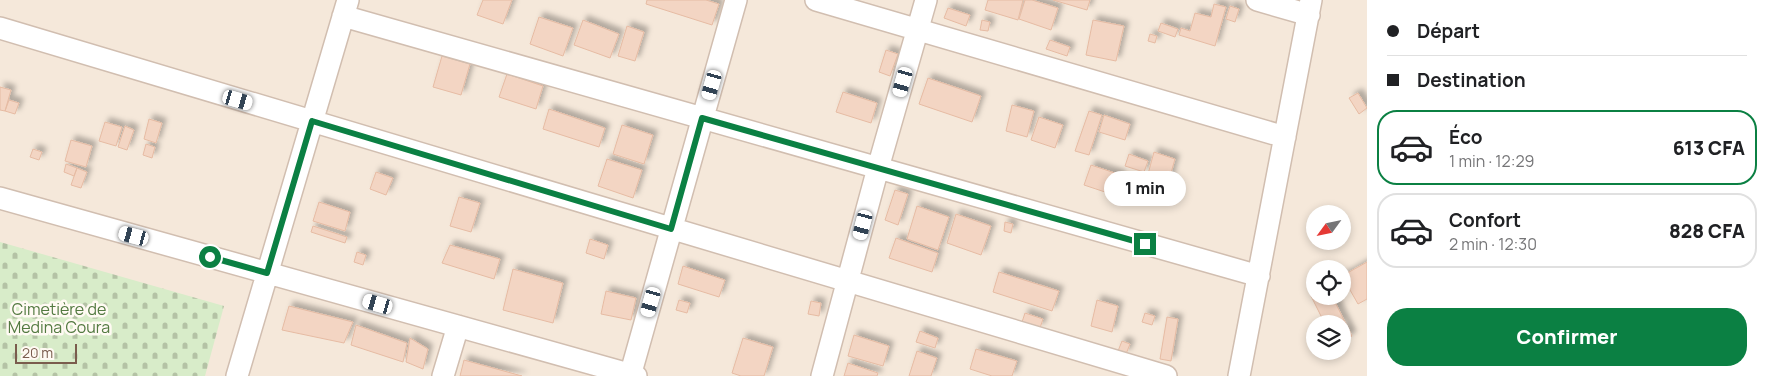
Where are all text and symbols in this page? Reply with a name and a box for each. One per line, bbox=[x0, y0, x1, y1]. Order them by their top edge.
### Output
text: Départ bbox=[1417, 18, 1480, 44]
car bbox=[891, 66, 914, 98]
text: Destination bbox=[1417, 67, 1526, 93]
car bbox=[700, 69, 723, 101]
car bbox=[221, 89, 254, 111]
text: Éco bbox=[1449, 124, 1483, 150]
icon: car bbox=[1389, 125, 1434, 170]
text: 613 CFA bbox=[1673, 135, 1745, 161]
text: 1 min · 12:29 bbox=[1449, 150, 1534, 172]
callout: 1 min bbox=[1104, 172, 1186, 206]
text: 1 min bbox=[1125, 177, 1165, 199]
north arrow bbox=[1306, 205, 1351, 250]
map controls bbox=[1306, 205, 1351, 360]
text: Confort bbox=[1449, 207, 1521, 233]
icon: car bbox=[1389, 208, 1434, 253]
car bbox=[851, 209, 874, 241]
text: 828 CFA bbox=[1669, 218, 1745, 244]
car bbox=[117, 225, 150, 247]
route end bbox=[1134, 233, 1156, 255]
text: 2 min · 12:30 bbox=[1449, 233, 1537, 255]
route start bbox=[199, 246, 221, 268]
button: locate bbox=[1306, 260, 1351, 305]
car bbox=[639, 286, 662, 318]
car bbox=[361, 293, 394, 315]
park label: Cimetière de Medina Coura bbox=[8, 298, 110, 338]
button: Confirmer bbox=[1387, 308, 1747, 366]
button: layers bbox=[1306, 315, 1351, 360]
scale bar bbox=[15, 341, 78, 364]
text: 20 m bbox=[22, 343, 53, 362]

